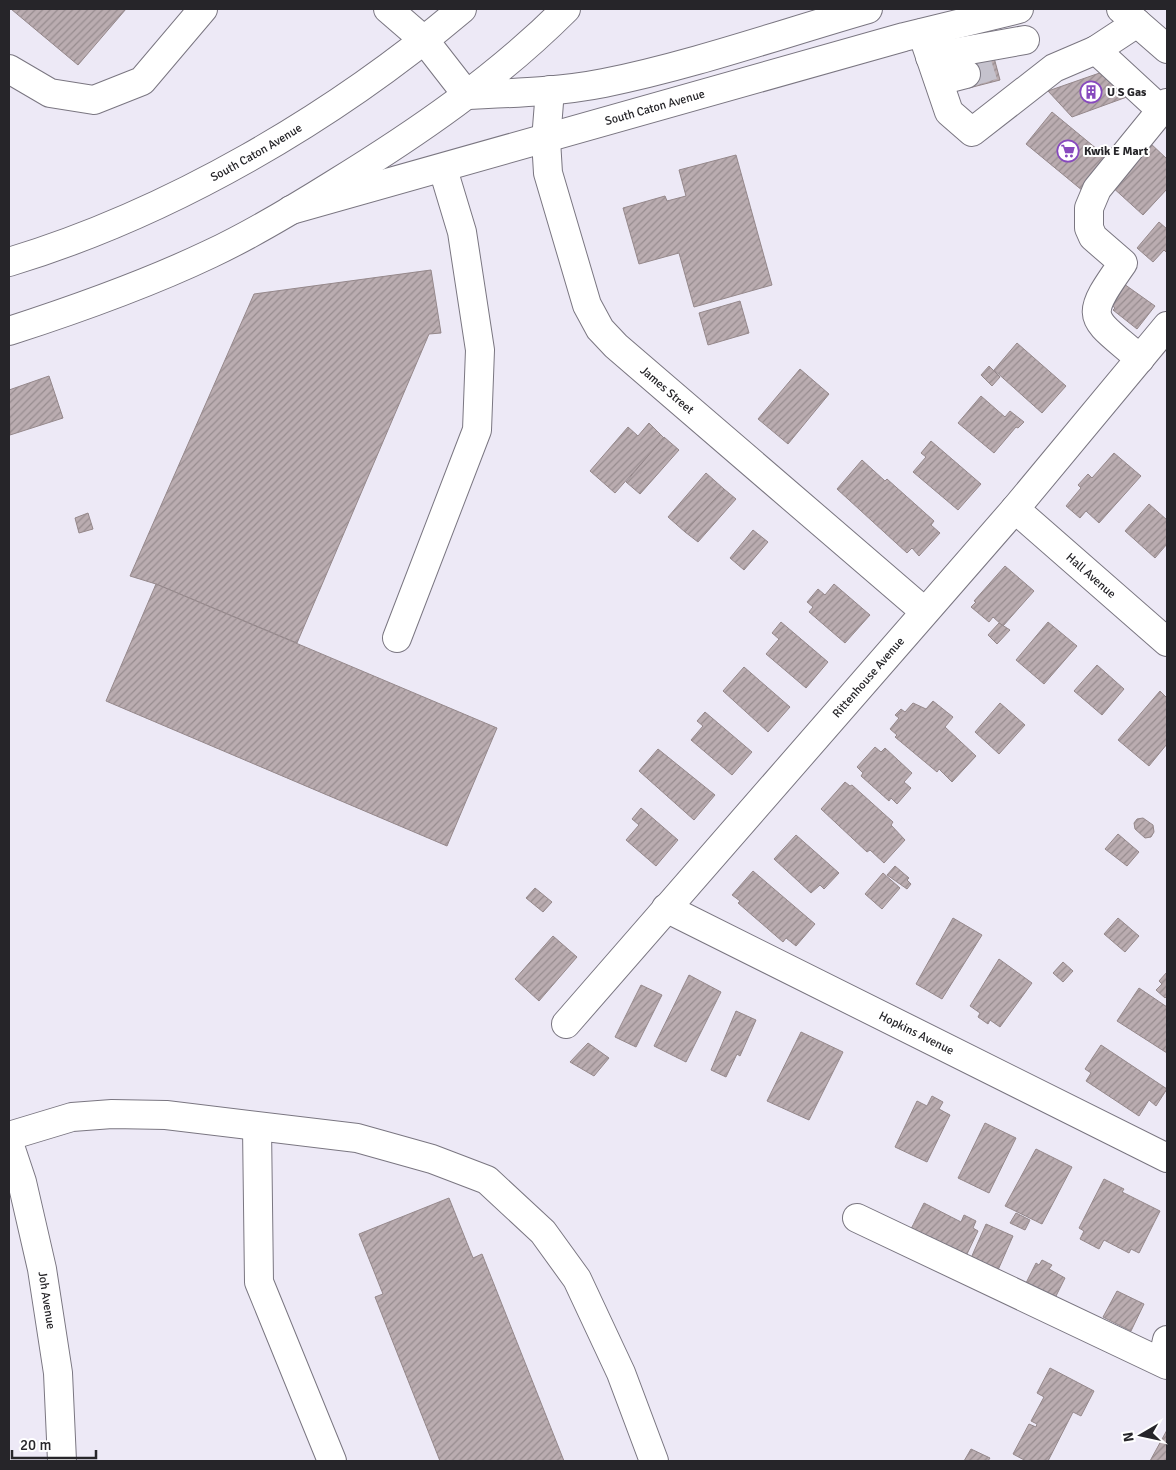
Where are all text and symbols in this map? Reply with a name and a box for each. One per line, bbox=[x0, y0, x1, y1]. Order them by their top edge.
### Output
building icon: U S Gas bbox=[1079, 80, 1103, 104]
place label: U S Gas bbox=[1107, 85, 1147, 100]
street label: South Caton Avenue bbox=[603, 87, 707, 129]
street label: South Caton Avenue bbox=[208, 121, 305, 185]
supermarket icon: Kwik E Mart bbox=[1056, 139, 1080, 163]
place label: Kwik E Mart bbox=[1084, 144, 1149, 159]
street label: James Street bbox=[637, 363, 697, 418]
street label: Hall Avenue bbox=[1063, 550, 1119, 602]
street label: Rittenhouse Avenue bbox=[829, 634, 908, 721]
street label: Hopkins Avenue bbox=[876, 1008, 956, 1058]
street label: Joh Avenue bbox=[34, 1270, 58, 1330]
north arrow bbox=[1116, 1410, 1166, 1460]
scale bar bbox=[12, 1428, 96, 1460]
text: N bbox=[1119, 1431, 1138, 1443]
text: 20 m bbox=[20, 1436, 51, 1454]

